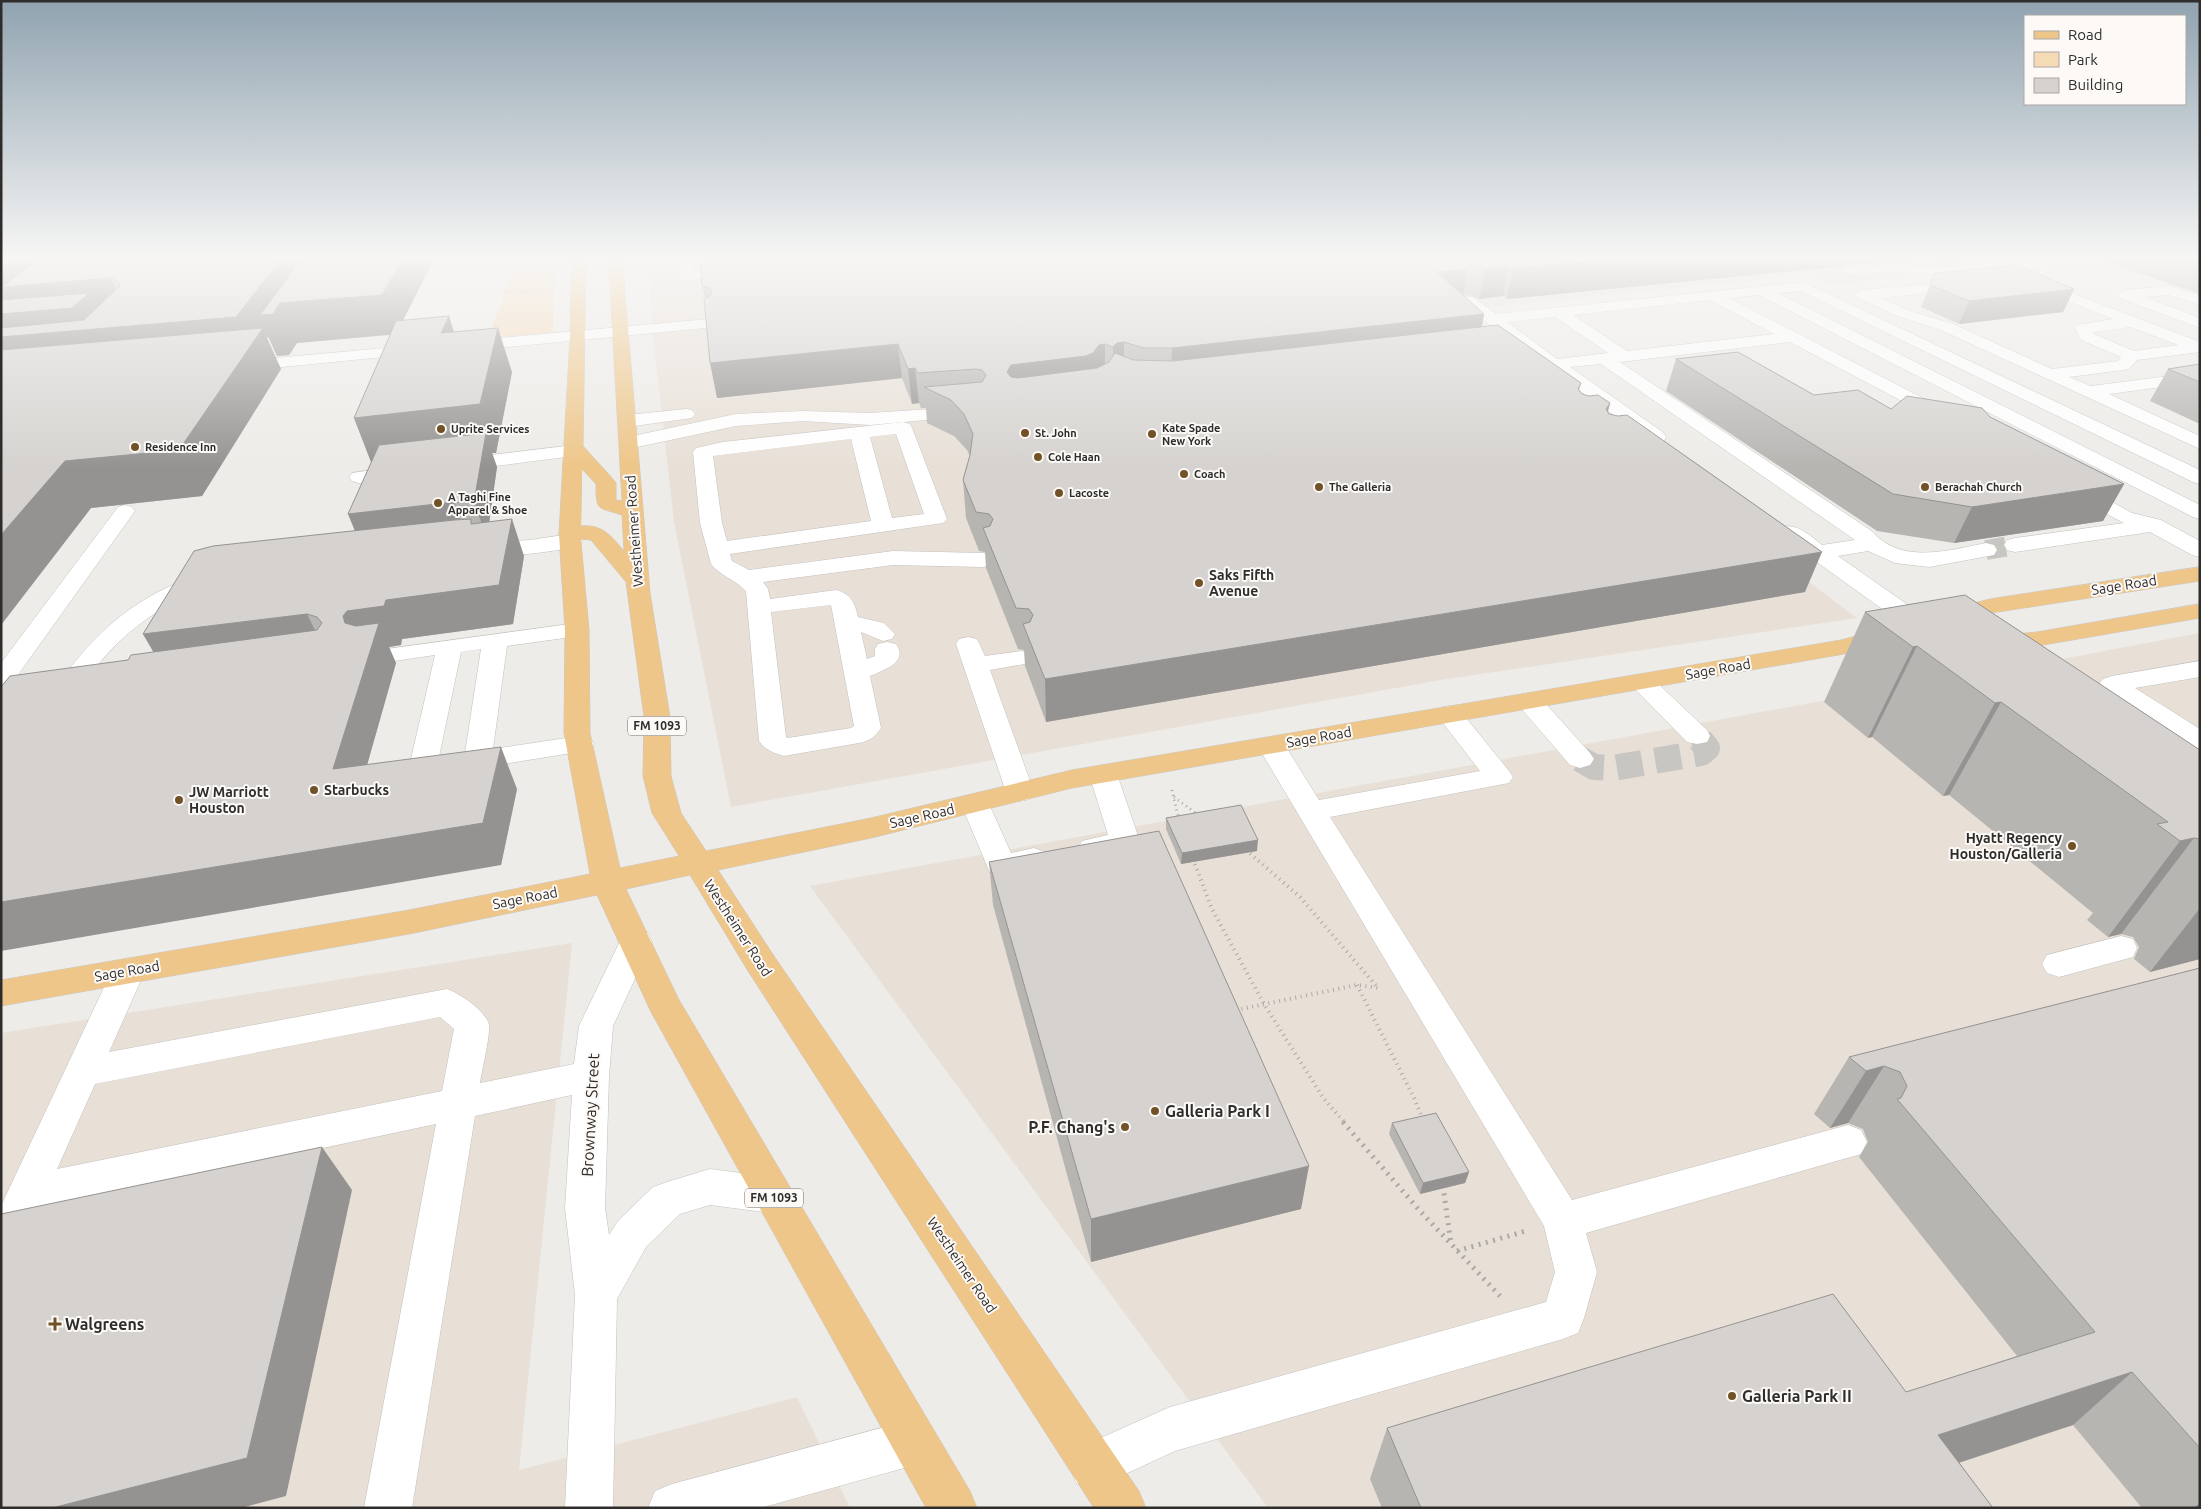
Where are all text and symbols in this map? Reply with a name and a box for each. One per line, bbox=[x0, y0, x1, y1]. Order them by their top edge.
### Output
legend bbox=[2024, 15, 2186, 105]
text: Road bbox=[2068, 26, 2103, 43]
text: Park bbox=[2068, 51, 2098, 68]
text: Building bbox=[2068, 76, 2123, 93]
place label: Kate Spade New York bbox=[1162, 422, 1220, 447]
marker: Uprite Services bbox=[435, 423, 447, 435]
place label: Uprite Services bbox=[451, 423, 529, 435]
marker: St. John bbox=[1019, 427, 1031, 439]
place label: St. John bbox=[1035, 427, 1077, 439]
marker: Kate Spade New York bbox=[1146, 428, 1158, 440]
marker: Residence Inn bbox=[129, 441, 141, 453]
place label: Residence Inn bbox=[145, 441, 216, 453]
marker: Cole Haan bbox=[1032, 451, 1044, 463]
place label: Cole Haan bbox=[1048, 451, 1100, 463]
marker: Coach bbox=[1178, 468, 1190, 480]
place label: Coach bbox=[1194, 468, 1225, 480]
street label: Westheimer Road bbox=[622, 475, 646, 587]
marker: The Galleria bbox=[1313, 481, 1325, 493]
place label: The Galleria bbox=[1329, 481, 1391, 493]
marker: Berachah Church bbox=[1919, 481, 1931, 493]
place label: Berachah Church bbox=[1935, 481, 2022, 493]
marker: Lacoste bbox=[1053, 487, 1065, 499]
place label: Lacoste bbox=[1069, 487, 1109, 499]
place label: A Taghi Fine Apparel & Shoe bbox=[448, 491, 527, 516]
marker: A Taghi Fine Apparel & Shoe bbox=[432, 497, 444, 509]
place label: Saks Fifth Avenue bbox=[1209, 567, 1274, 599]
street label: Sage Road bbox=[2090, 572, 2158, 598]
marker: Saks Fifth Avenue bbox=[1193, 577, 1205, 589]
street label: Sage Road bbox=[1684, 655, 1752, 683]
road number: FM 1093 bbox=[628, 716, 686, 736]
street label: Sage Road bbox=[1285, 723, 1353, 751]
place label: Starbucks bbox=[324, 782, 389, 798]
place label: JW Marriott Houston bbox=[189, 784, 269, 816]
marker: Starbucks bbox=[308, 784, 320, 796]
marker: JW Marriott Houston bbox=[173, 794, 185, 806]
street label: Sage Road bbox=[888, 801, 956, 831]
place label: Hyatt Regency Houston/Galleria bbox=[1950, 830, 2063, 862]
marker: Hyatt Regency Houston/Galleria bbox=[2066, 840, 2078, 852]
street label: Westheimer Road bbox=[701, 877, 775, 979]
street label: Sage Road bbox=[491, 884, 559, 912]
street label: Sage Road bbox=[93, 957, 161, 985]
street label: Brownway Street bbox=[578, 1052, 602, 1177]
place label: Galleria Park I bbox=[1165, 1102, 1270, 1120]
marker: Galleria Park I bbox=[1149, 1105, 1161, 1117]
place label: P.F. Chang's bbox=[1028, 1118, 1115, 1136]
marker: P.F. Chang's bbox=[1119, 1121, 1131, 1133]
road number: FM 1093 bbox=[745, 1188, 803, 1208]
street label: Westheimer Road bbox=[924, 1214, 1000, 1316]
place label: Walgreens bbox=[65, 1315, 144, 1333]
marker: Walgreens bbox=[49, 1318, 61, 1330]
place label: Galleria Park II bbox=[1742, 1387, 1852, 1405]
marker: Galleria Park II bbox=[1726, 1390, 1738, 1402]

